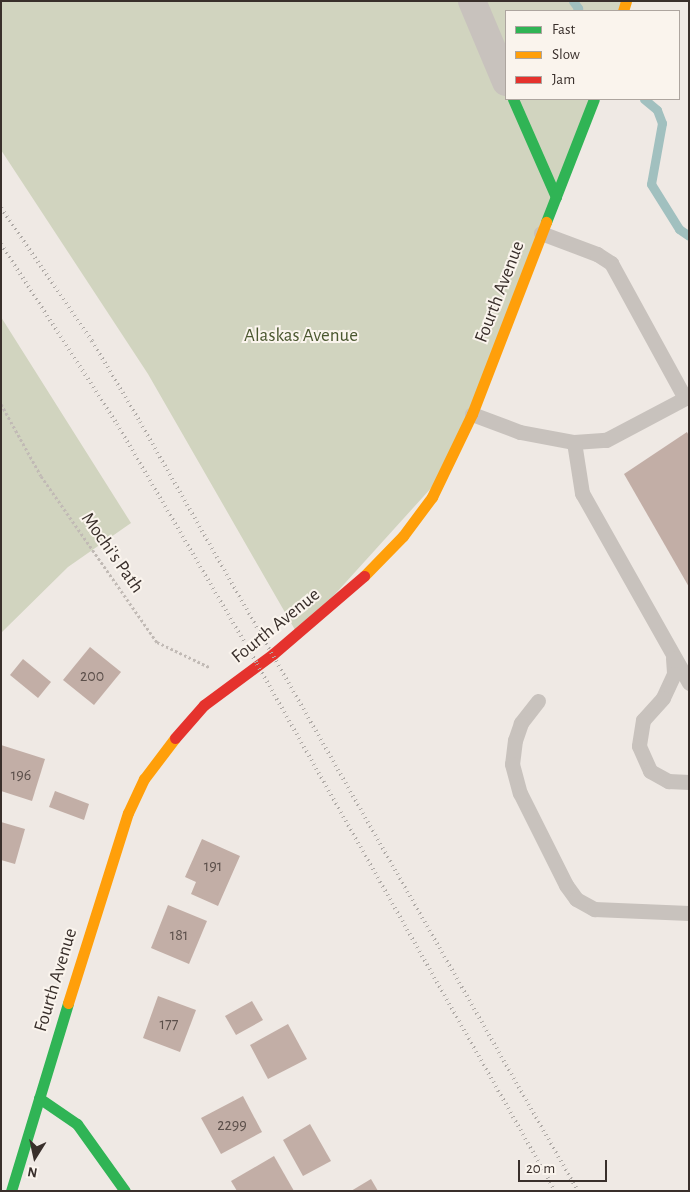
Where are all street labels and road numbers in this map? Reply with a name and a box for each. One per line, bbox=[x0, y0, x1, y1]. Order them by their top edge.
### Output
street label: Fourth Avenue bbox=[470, 238, 530, 346]
street label: Mochi's Path bbox=[76, 508, 148, 598]
street label: Fourth Avenue bbox=[227, 583, 325, 669]
street label: Fourth Avenue bbox=[29, 926, 83, 1034]

